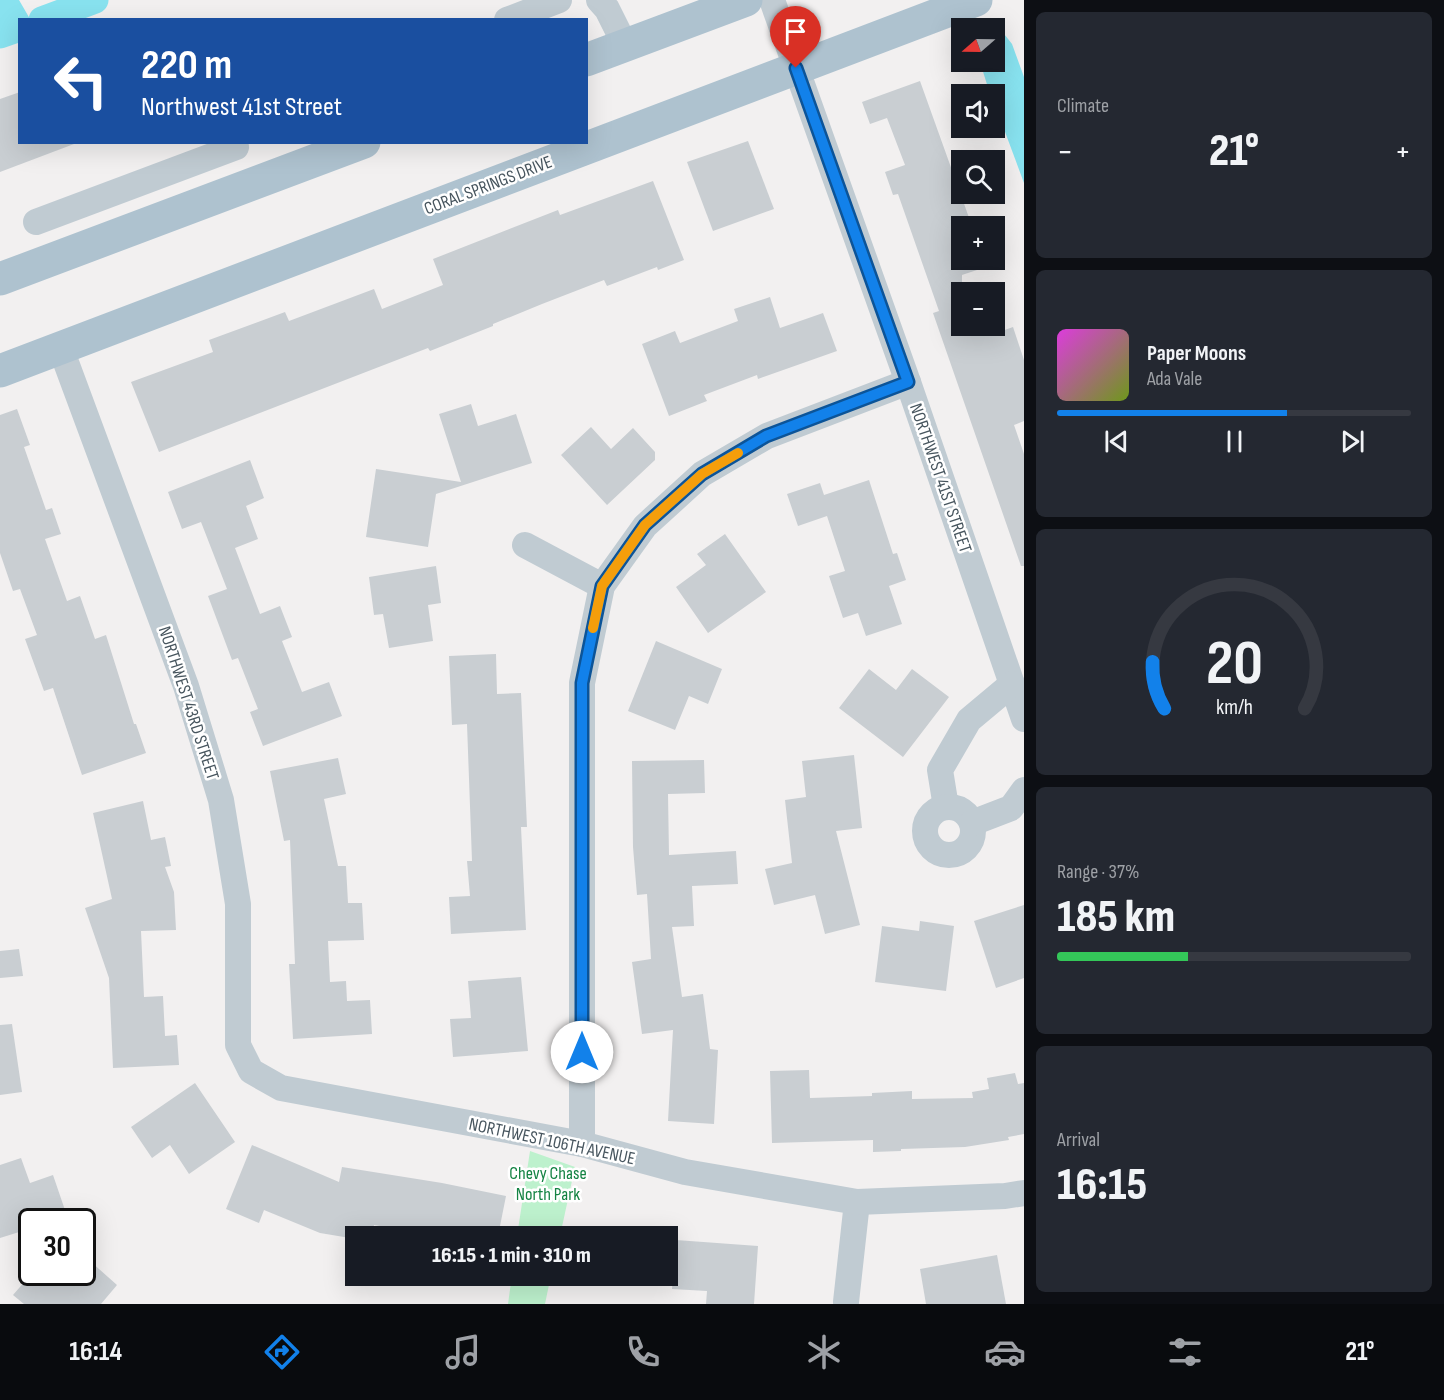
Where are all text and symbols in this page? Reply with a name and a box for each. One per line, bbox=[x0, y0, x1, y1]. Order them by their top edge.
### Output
pin bbox=[770, 6, 821, 68]
icon: arrive bbox=[779, 15, 812, 48]
north arrow bbox=[951, 18, 1005, 72]
map controls bbox=[951, 18, 1005, 336]
text: 220 m bbox=[141, 40, 232, 91]
icon: left bbox=[42, 42, 120, 120]
button: sound bbox=[951, 84, 1005, 138]
text: Northwest 41st Street bbox=[141, 91, 342, 123]
text: Climate bbox=[1057, 94, 1109, 118]
text: 21° bbox=[1209, 124, 1259, 179]
text: − bbox=[1057, 132, 1073, 172]
text: + bbox=[1395, 132, 1411, 172]
button: search bbox=[951, 150, 1005, 204]
street label: CORAL SPRINGS DRIVE bbox=[421, 151, 555, 219]
button: + bbox=[951, 216, 1005, 270]
button: − bbox=[951, 282, 1005, 336]
text: Paper Moons bbox=[1147, 340, 1246, 367]
text: Ada Vale bbox=[1147, 367, 1202, 391]
street label: NORTHWEST 41ST STREET bbox=[905, 401, 976, 556]
icon: previous bbox=[1100, 425, 1133, 458]
icon: pause bbox=[1218, 425, 1251, 458]
icon: next bbox=[1336, 425, 1369, 458]
street label: NORTHWEST 43RD STREET bbox=[154, 624, 223, 782]
text: 20 bbox=[1205, 627, 1263, 702]
text: km/h bbox=[1215, 695, 1253, 720]
text: Range · 37% bbox=[1057, 860, 1139, 884]
text: 185 km bbox=[1057, 890, 1175, 945]
position arrow bbox=[550, 1020, 614, 1084]
street label: NORTHWEST 106TH AVENUE bbox=[467, 1114, 637, 1169]
text: Arrival bbox=[1057, 1128, 1100, 1152]
text: 16:15 bbox=[1057, 1158, 1147, 1213]
park label: Chevy Chase North Park bbox=[509, 1163, 587, 1205]
speed limit sign: 30 bbox=[18, 1208, 96, 1286]
text: 16:15 · 1 min · 310 m bbox=[432, 1242, 591, 1269]
icon: directions bbox=[261, 1331, 303, 1373]
icon: music bbox=[442, 1331, 484, 1373]
icon: phone bbox=[622, 1331, 664, 1373]
icon: climate bbox=[803, 1331, 845, 1373]
icon: car bbox=[984, 1331, 1026, 1373]
icon: filters bbox=[1164, 1331, 1206, 1373]
text: 16:14 bbox=[69, 1336, 122, 1368]
text: 21° bbox=[1345, 1336, 1375, 1368]

